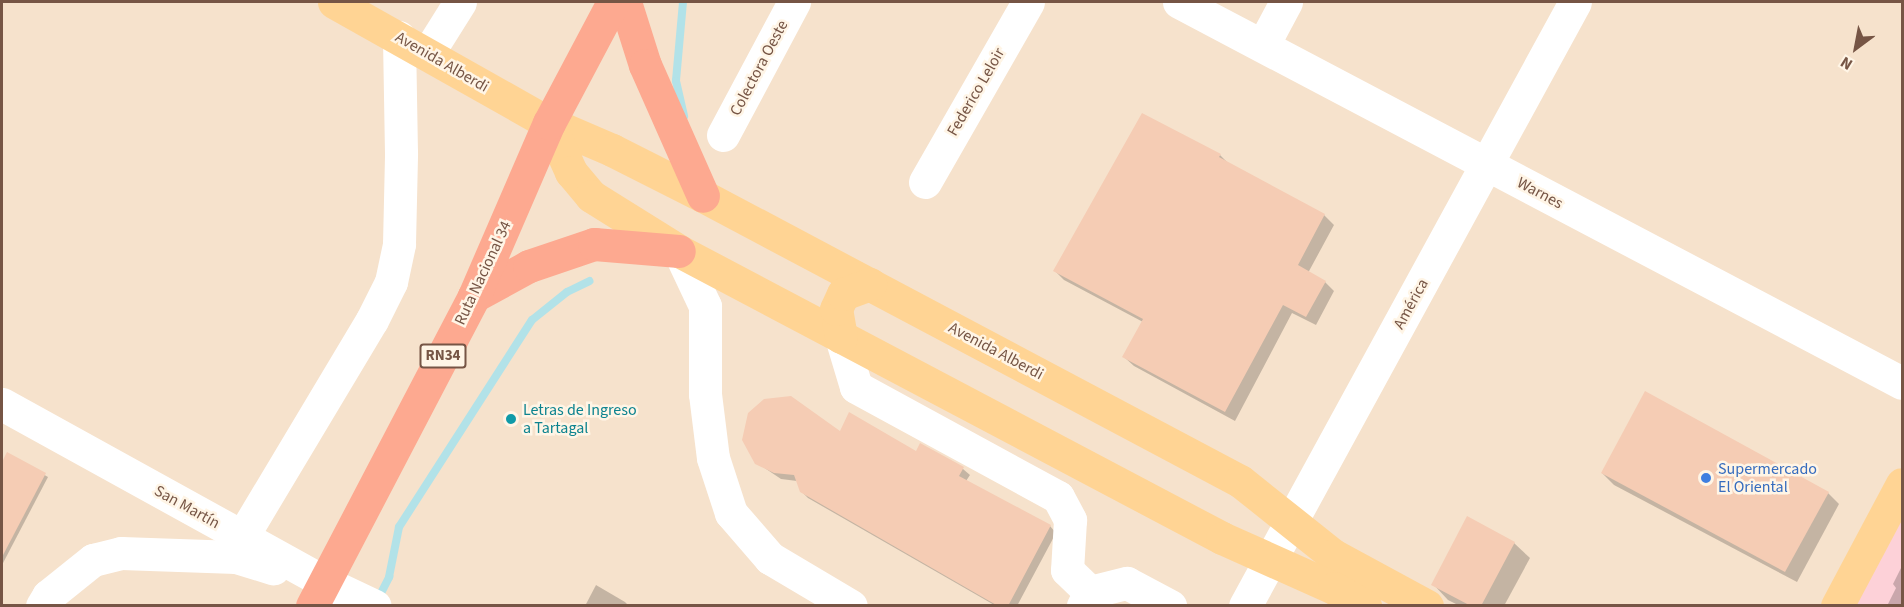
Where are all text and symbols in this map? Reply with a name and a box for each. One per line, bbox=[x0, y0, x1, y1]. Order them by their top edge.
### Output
street label: Colectora Oeste bbox=[726, 17, 792, 119]
north arrow bbox=[1826, 18, 1886, 78]
street label: Avenida Alberdi bbox=[392, 28, 492, 96]
street label: Federico Leloir bbox=[943, 45, 1009, 139]
text: N bbox=[1836, 51, 1857, 75]
street label: Warnes bbox=[1514, 173, 1566, 213]
street label: Ruta Nacional 34 bbox=[451, 218, 515, 328]
street label: América bbox=[1389, 275, 1433, 333]
street label: Avenida Alberdi bbox=[945, 318, 1047, 384]
road number: RN34 bbox=[419, 344, 467, 368]
place label: Letras de Ingreso a Tartagal bbox=[523, 400, 637, 438]
marker: Letras de Ingreso a Tartagal bbox=[504, 412, 518, 426]
place label: Supermercado El Oriental bbox=[1718, 459, 1817, 497]
marker: Supermercado El Oriental bbox=[1699, 471, 1713, 485]
street label: San Martín bbox=[151, 481, 223, 533]

